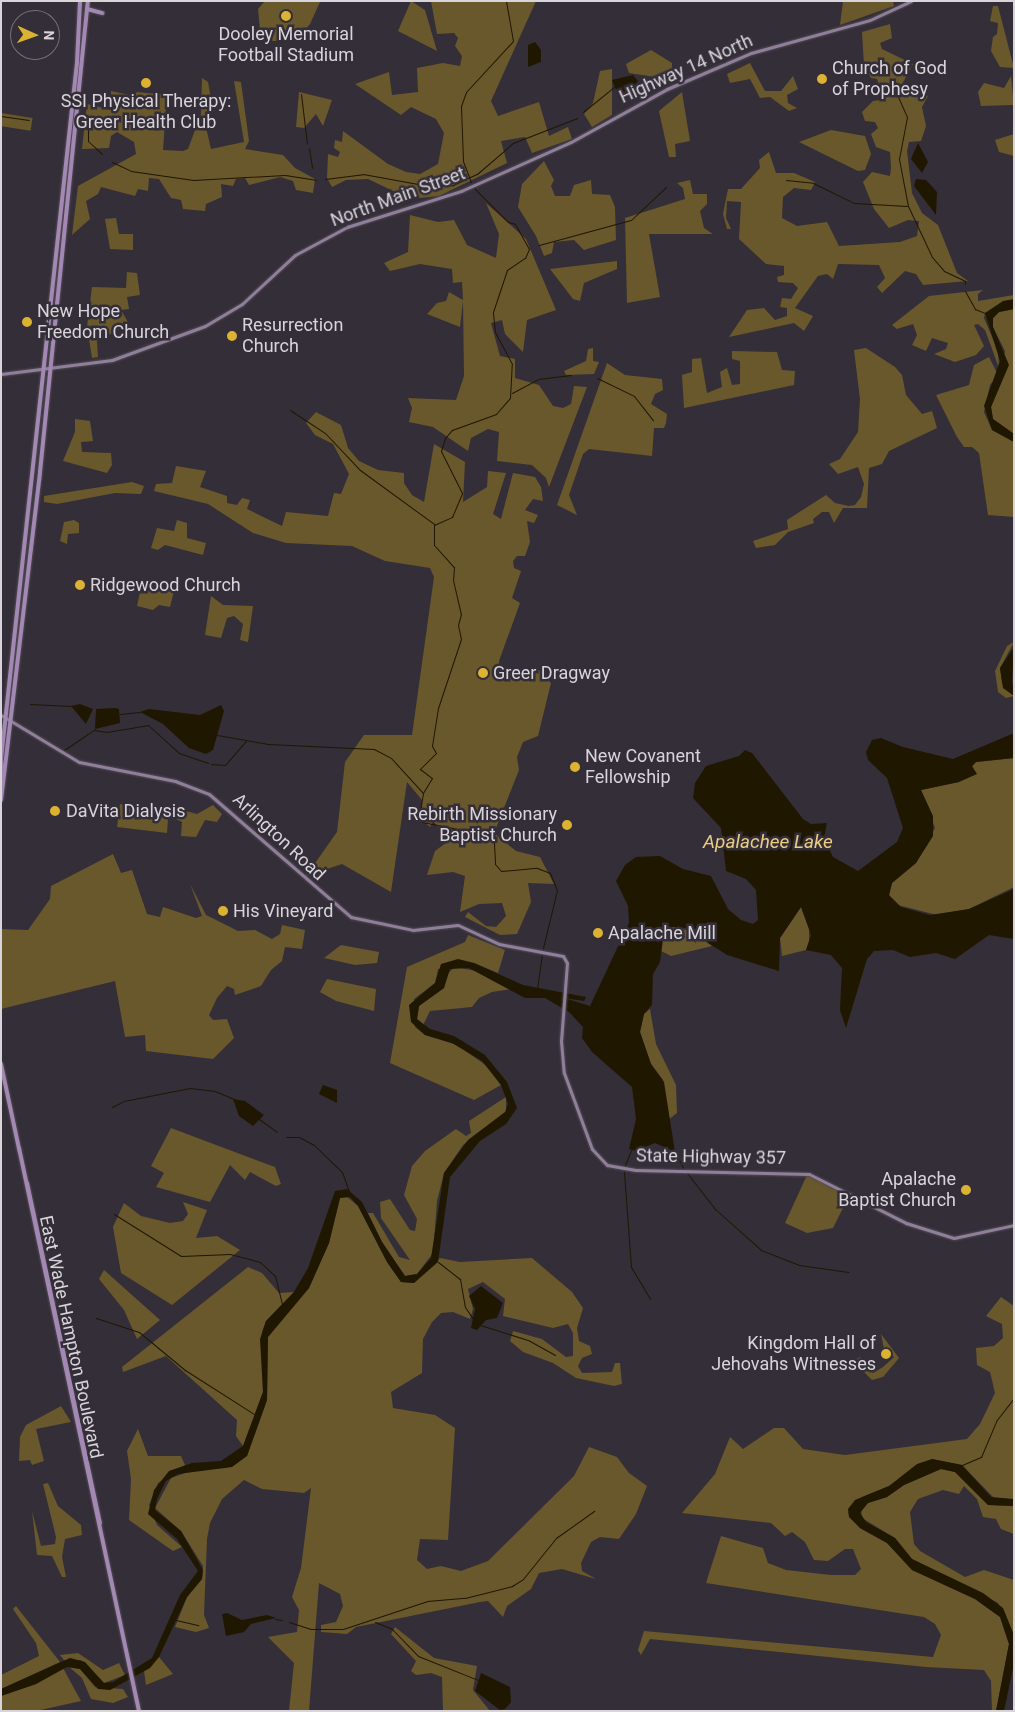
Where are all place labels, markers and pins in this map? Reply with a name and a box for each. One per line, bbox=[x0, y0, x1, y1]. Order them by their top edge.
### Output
marker: Dooley Memorial Football Stadium bbox=[280, 10, 292, 22]
place label: Dooley Memorial Football Stadium bbox=[218, 24, 354, 66]
place label: Church of God of Prophesy bbox=[832, 58, 947, 100]
marker: Church of God of Prophesy bbox=[816, 73, 828, 85]
marker: SSI Physical Therapy: Greer Health Club bbox=[140, 77, 152, 89]
place label: SSI Physical Therapy: Greer Health Club bbox=[61, 91, 231, 134]
place label: New Hope Freedom Church bbox=[37, 301, 169, 344]
place label: Resurrection Church bbox=[242, 315, 343, 358]
marker: New Hope Freedom Church bbox=[21, 316, 33, 328]
marker: Resurrection Church bbox=[226, 330, 238, 342]
place label: Ridgewood Church bbox=[90, 574, 241, 596]
marker: Ridgewood Church bbox=[74, 579, 86, 591]
place label: Greer Dragway bbox=[493, 662, 610, 684]
marker: Greer Dragway bbox=[477, 667, 489, 679]
place label: New Covanent Fellowship bbox=[585, 746, 701, 789]
marker: New Covanent Fellowship bbox=[569, 761, 581, 773]
place label: DaVita Dialysis bbox=[66, 800, 185, 822]
marker: DaVita Dialysis bbox=[48, 804, 62, 818]
place label: Rebirth Missionary Baptist Church bbox=[407, 804, 557, 846]
marker: Rebirth Missionary Baptist Church bbox=[561, 819, 573, 831]
place label: His Vineyard bbox=[233, 900, 333, 922]
marker: His Vineyard bbox=[217, 905, 229, 917]
place label: Apalache Mill bbox=[608, 922, 716, 944]
marker: Apalache Mill bbox=[592, 927, 604, 939]
place label: Apalache Baptist Church bbox=[838, 1169, 956, 1212]
marker: Apalache Baptist Church bbox=[960, 1184, 972, 1196]
place label: Kingdom Hall of Jehovahs Witnesses bbox=[711, 1333, 876, 1376]
marker: Kingdom Hall of Jehovahs Witnesses bbox=[880, 1348, 892, 1360]

